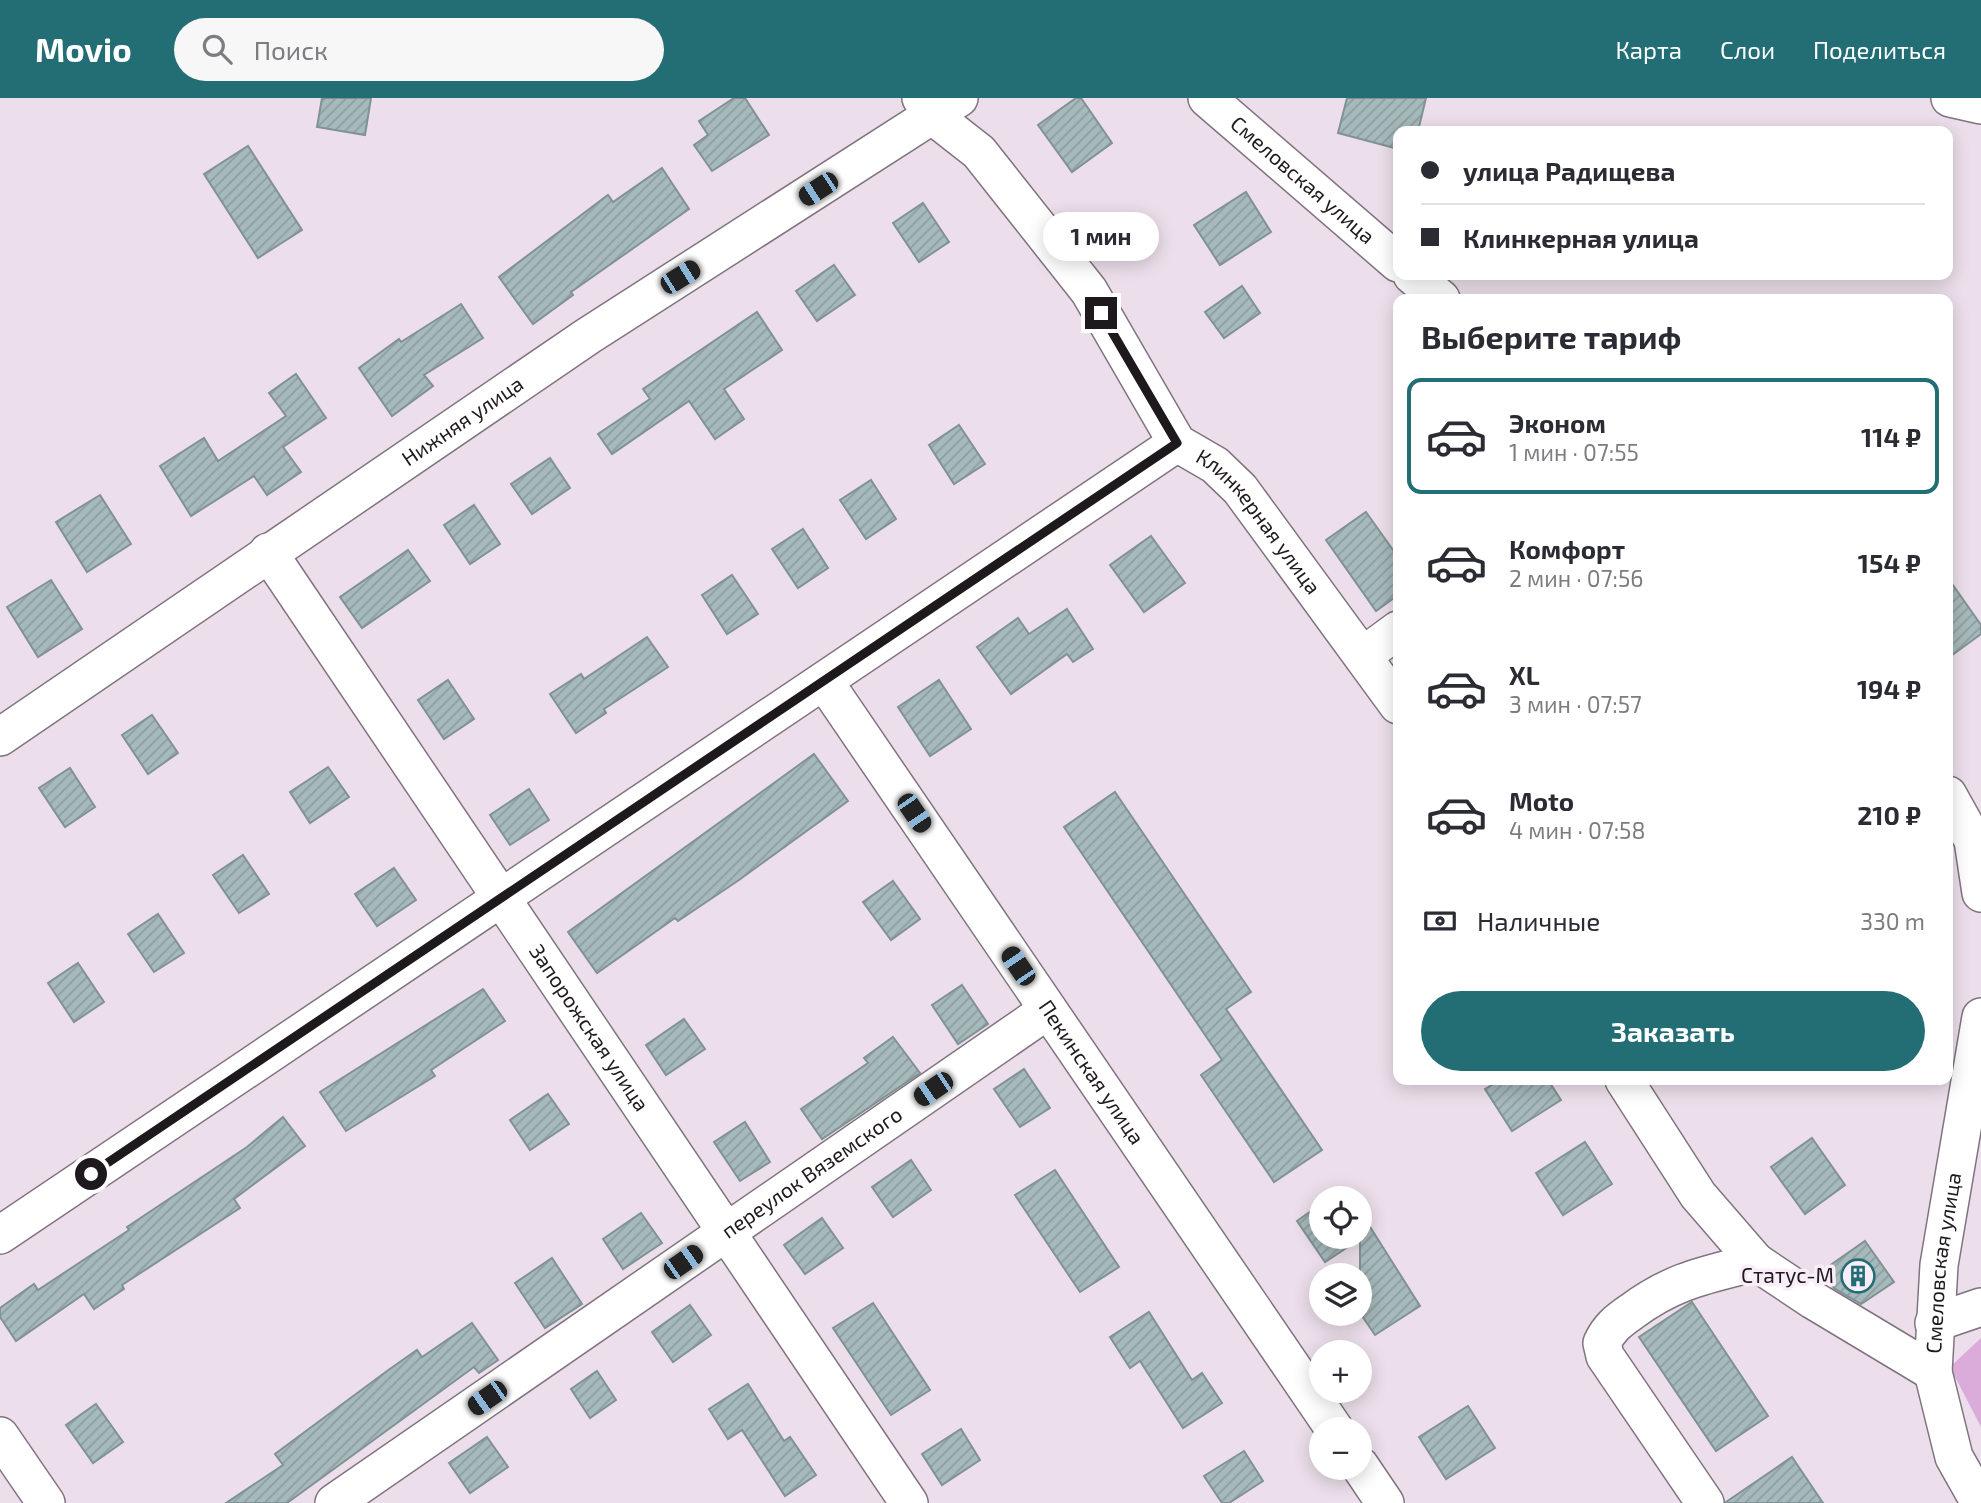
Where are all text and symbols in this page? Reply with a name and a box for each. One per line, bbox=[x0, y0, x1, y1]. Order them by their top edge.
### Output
search box bbox=[174, 18, 664, 81]
text: Movio bbox=[35, 29, 132, 69]
icon: search bbox=[198, 30, 236, 68]
text: Поиск bbox=[254, 34, 328, 65]
text: Карта bbox=[1615, 35, 1682, 64]
text: Слои bbox=[1720, 35, 1775, 64]
text: Поделиться bbox=[1813, 35, 1946, 64]
street label: Смеловская улица bbox=[1226, 110, 1381, 248]
text: улица Радищева bbox=[1463, 155, 1675, 186]
car bbox=[795, 169, 842, 209]
callout: 1 мин bbox=[1043, 212, 1159, 260]
text: 1 мин bbox=[1071, 222, 1131, 250]
text: Клинкерная улица bbox=[1463, 222, 1699, 253]
car bbox=[657, 257, 704, 297]
route end bbox=[1085, 297, 1117, 329]
text: Выберите тариф bbox=[1421, 317, 1681, 355]
street label: Нижняя улица bbox=[396, 370, 527, 470]
icon: car bbox=[1425, 405, 1488, 468]
text: Эконом bbox=[1509, 407, 1606, 438]
text: 114 ₽ bbox=[1861, 421, 1921, 452]
text: 1 мин · 07:55 bbox=[1509, 438, 1639, 466]
street label: Клинкерная улица bbox=[1192, 443, 1327, 599]
icon: car bbox=[1425, 531, 1488, 594]
text: Комфорт bbox=[1509, 533, 1625, 564]
text: 154 ₽ bbox=[1858, 547, 1921, 578]
text: 2 мин · 07:56 bbox=[1509, 564, 1643, 592]
icon: car bbox=[1425, 657, 1488, 720]
text: XL bbox=[1509, 659, 1540, 690]
text: 194 ₽ bbox=[1857, 673, 1921, 704]
text: 3 мин · 07:57 bbox=[1509, 690, 1642, 718]
icon: car bbox=[1425, 783, 1488, 846]
text: Moto bbox=[1509, 785, 1574, 816]
car bbox=[894, 790, 935, 836]
text: 210 ₽ bbox=[1857, 799, 1921, 830]
text: 4 мин · 07:58 bbox=[1509, 816, 1645, 844]
icon: cash bbox=[1421, 902, 1459, 940]
text: Наличные bbox=[1477, 905, 1600, 936]
text: 330 m bbox=[1860, 907, 1925, 935]
street label: Запорожская улица bbox=[525, 939, 655, 1115]
car bbox=[998, 943, 1039, 989]
button: Заказать bbox=[1421, 991, 1925, 1071]
street label: Пекинская улица bbox=[1034, 995, 1150, 1149]
car bbox=[910, 1069, 957, 1109]
street label: переулок Вяземского bbox=[716, 1101, 906, 1243]
route start bbox=[75, 1158, 107, 1190]
street label: Смеловская улица bbox=[1920, 1170, 1965, 1354]
map controls bbox=[1309, 1186, 1372, 1480]
button: locate bbox=[1309, 1186, 1372, 1249]
car bbox=[660, 1241, 707, 1283]
building icon: Статус-М bbox=[1839, 1257, 1877, 1295]
place label: Статус-М bbox=[1741, 1262, 1834, 1288]
button: layers bbox=[1309, 1263, 1372, 1326]
button: + bbox=[1309, 1340, 1372, 1403]
car bbox=[464, 1377, 511, 1419]
button: − bbox=[1309, 1417, 1372, 1480]

